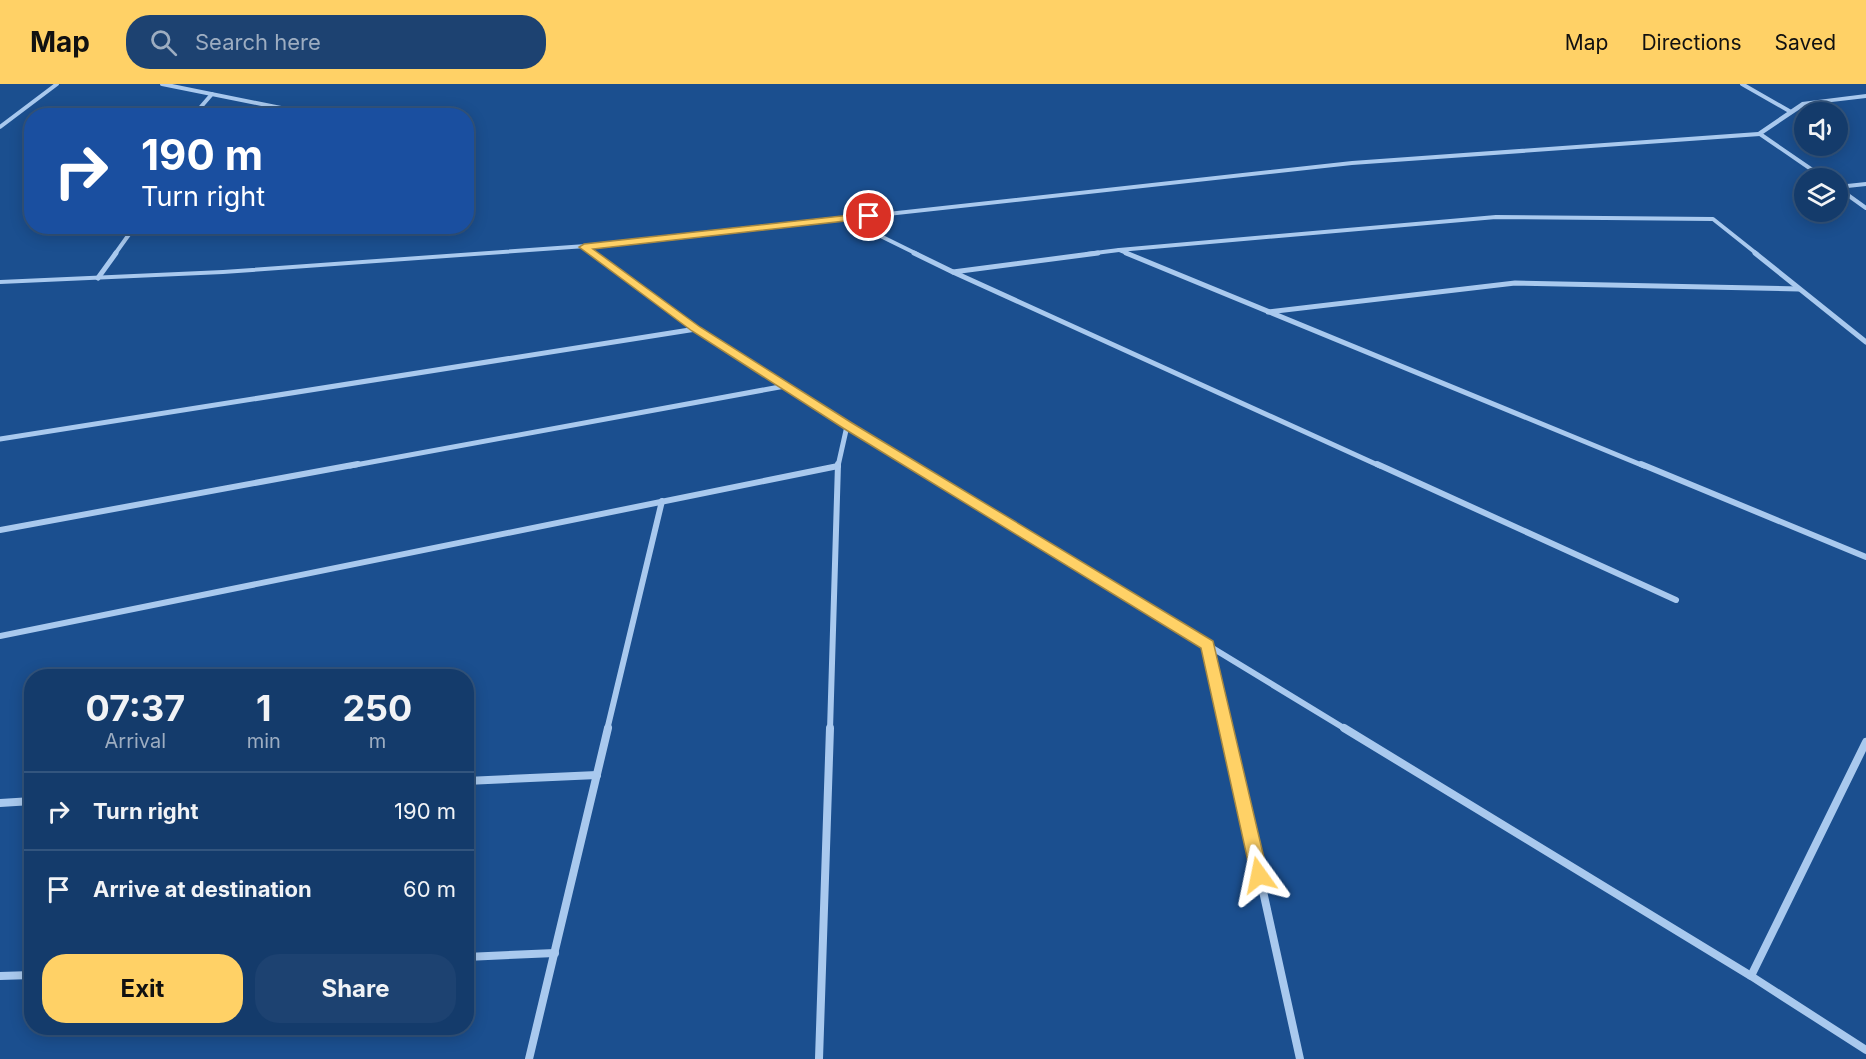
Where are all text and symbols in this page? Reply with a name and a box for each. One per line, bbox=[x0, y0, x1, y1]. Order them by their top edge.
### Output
search box bbox=[126, 15, 546, 69]
text: Map bbox=[30, 25, 90, 59]
icon: search bbox=[147, 26, 180, 59]
text: Search here bbox=[195, 29, 321, 55]
text: Map bbox=[1565, 30, 1608, 55]
text: Directions bbox=[1641, 30, 1742, 55]
text: Saved bbox=[1775, 30, 1836, 55]
map controls bbox=[1794, 102, 1848, 222]
button: sound bbox=[1794, 102, 1848, 156]
text: 190 m bbox=[141, 129, 263, 180]
icon: right bbox=[42, 132, 120, 210]
button: layers bbox=[1794, 168, 1848, 222]
text: Turn right bbox=[141, 180, 265, 213]
pin bbox=[843, 190, 894, 241]
icon: arrive bbox=[852, 199, 885, 232]
text: 07:37 bbox=[86, 686, 185, 730]
text: 1 bbox=[256, 686, 272, 730]
text: 250 bbox=[342, 686, 412, 730]
text: Arrival bbox=[105, 729, 166, 753]
text: min bbox=[247, 729, 281, 753]
text: m bbox=[369, 729, 386, 753]
icon: right bbox=[42, 795, 75, 828]
text: Turn right bbox=[93, 798, 199, 824]
text: 190 m bbox=[394, 798, 456, 824]
position arrow bbox=[1227, 843, 1291, 907]
icon: arrive bbox=[42, 873, 75, 906]
text: Arrive at destination bbox=[93, 876, 312, 902]
text: 60 m bbox=[403, 876, 456, 902]
button: Exit bbox=[42, 954, 243, 1023]
button: Share bbox=[255, 954, 456, 1023]

